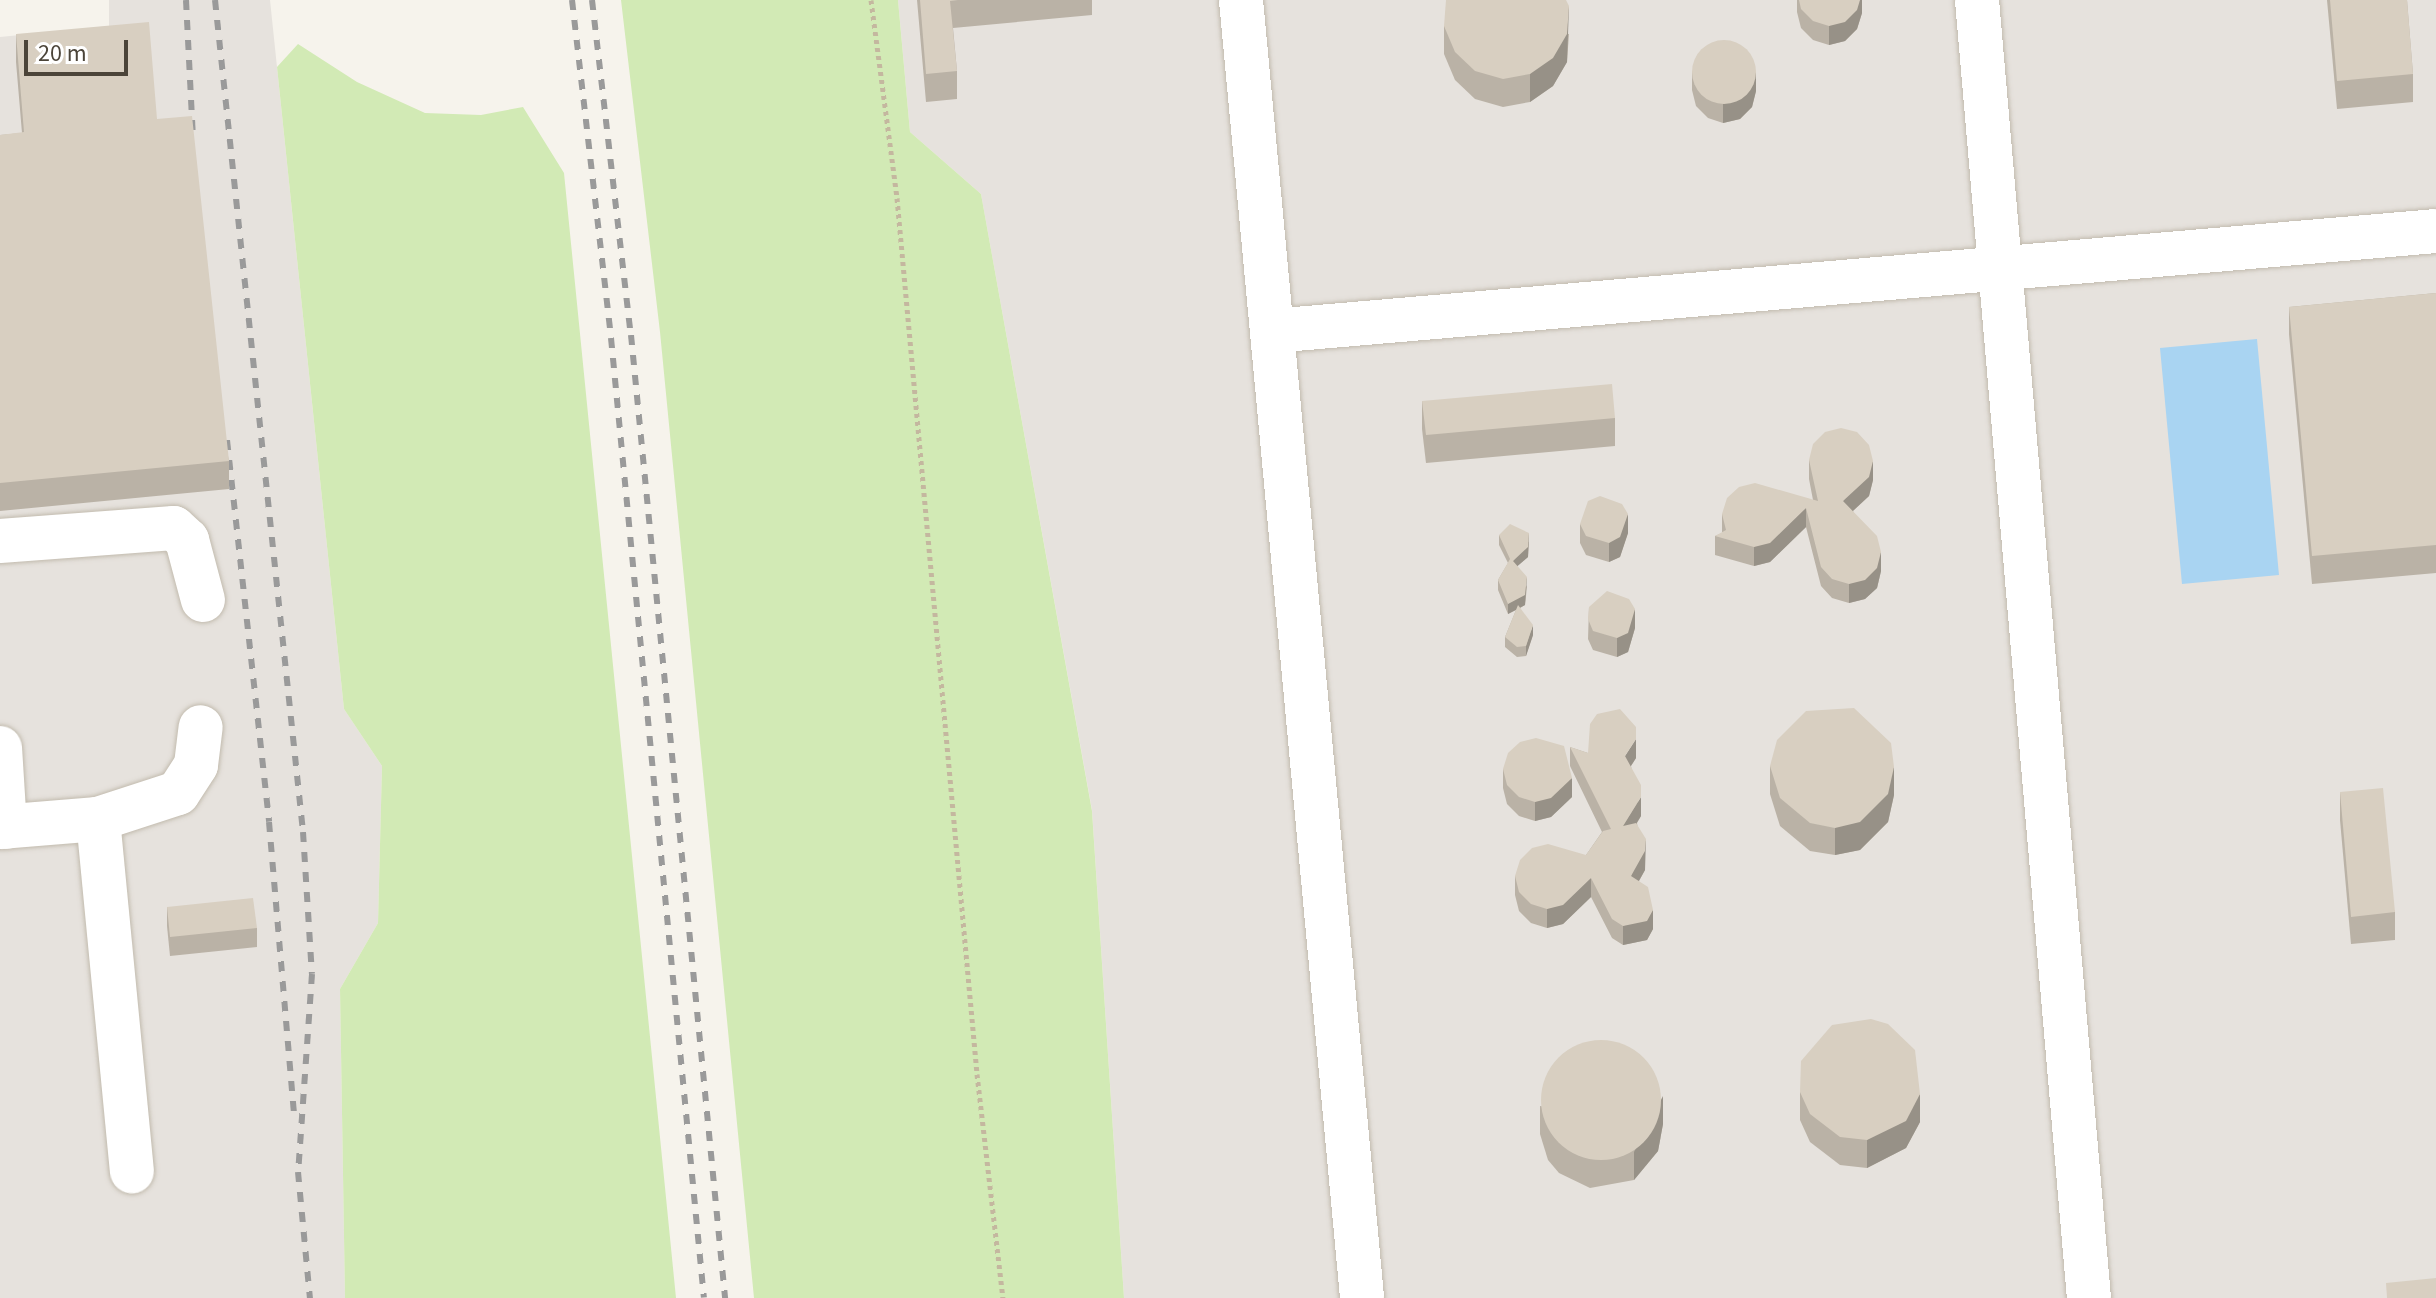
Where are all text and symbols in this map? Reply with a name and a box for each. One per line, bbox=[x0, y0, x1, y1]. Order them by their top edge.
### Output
scale bar bbox=[28, 24, 132, 74]
text: 20 m bbox=[38, 36, 87, 71]

